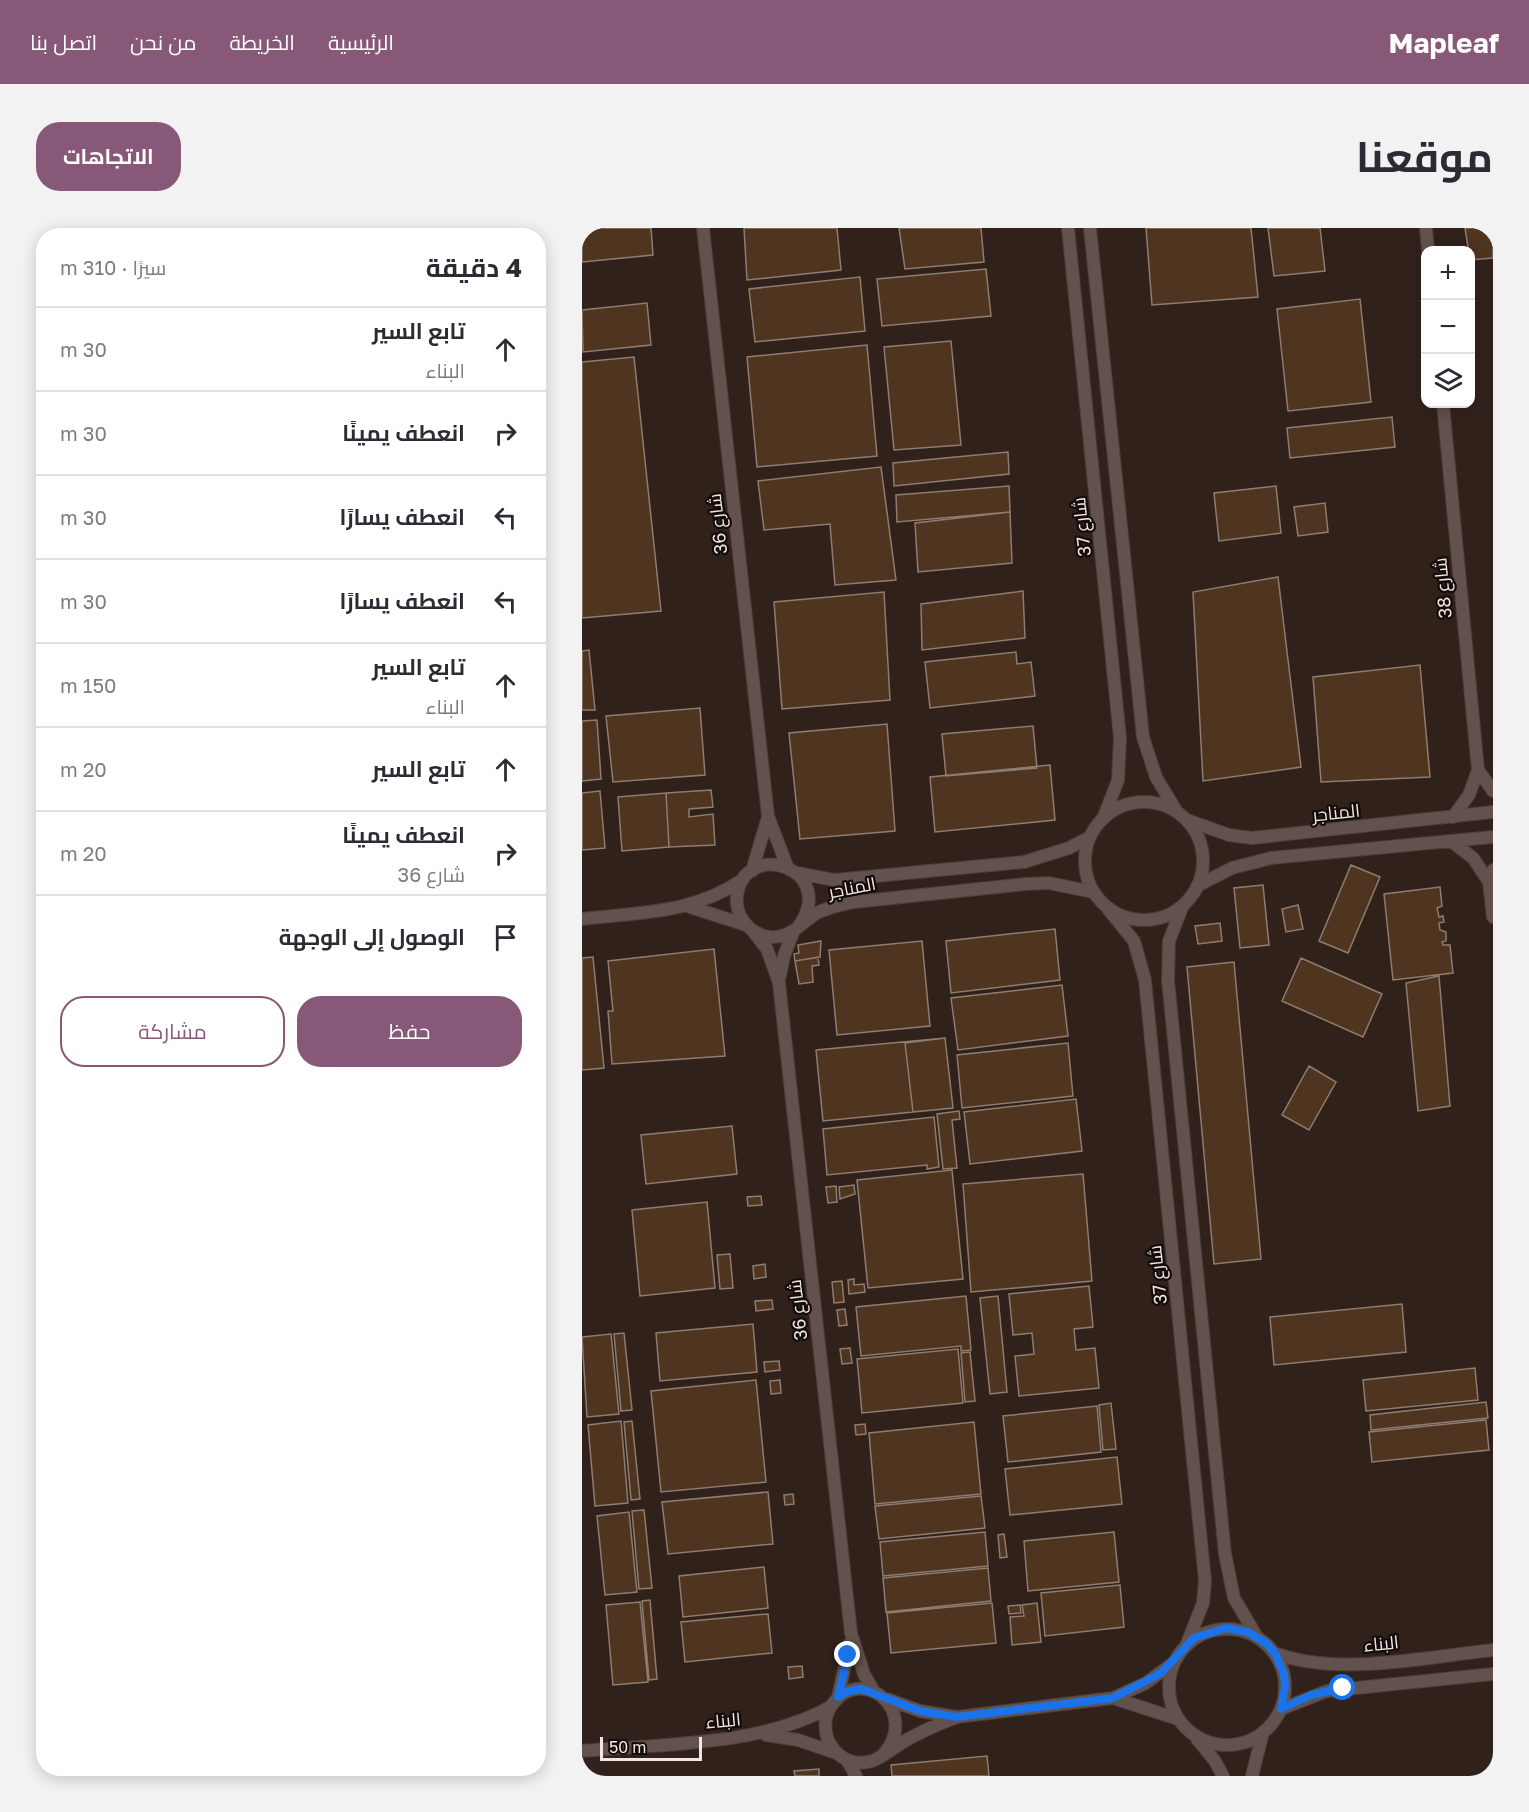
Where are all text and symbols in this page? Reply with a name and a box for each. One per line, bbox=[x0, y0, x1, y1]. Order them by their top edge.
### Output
text: Mapleaf bbox=[1388, 26, 1499, 59]
text: اتصل بنا bbox=[30, 29, 97, 55]
text: من نحن bbox=[130, 29, 196, 55]
text: الخريطة bbox=[229, 29, 295, 55]
text: الرئيسية bbox=[328, 29, 394, 55]
button: الاتجاهات bbox=[36, 122, 181, 191]
text: موقعنا bbox=[1356, 131, 1493, 181]
map controls bbox=[1421, 246, 1475, 408]
button: + bbox=[1421, 246, 1475, 300]
text: 4 دقيقة bbox=[426, 252, 522, 283]
text: سيرًا · 310 m bbox=[60, 255, 166, 279]
button: − bbox=[1421, 300, 1475, 354]
text: تابع السير bbox=[372, 317, 465, 344]
icon: ahead bbox=[489, 333, 522, 366]
text: 30 m bbox=[60, 337, 107, 361]
button: layers bbox=[1421, 354, 1475, 408]
text: البناء bbox=[426, 358, 465, 382]
icon: right bbox=[489, 417, 522, 450]
text: انعطف يمينًا bbox=[342, 419, 465, 446]
text: 30 m bbox=[60, 421, 107, 445]
street label: شارع 36 bbox=[703, 492, 733, 555]
street label: شارع 37 bbox=[1067, 496, 1097, 558]
icon: left bbox=[489, 501, 522, 534]
text: انعطف يسارًا bbox=[340, 503, 465, 530]
text: 30 m bbox=[60, 505, 107, 529]
street label: شارع 38 bbox=[1428, 557, 1458, 619]
icon: left bbox=[489, 585, 522, 618]
text: انعطف يسارًا bbox=[340, 587, 465, 614]
text: 30 m bbox=[60, 589, 107, 613]
text: تابع السير bbox=[372, 653, 465, 680]
icon: ahead bbox=[489, 669, 522, 702]
text: 150 m bbox=[60, 673, 116, 697]
text: البناء bbox=[426, 694, 465, 718]
icon: ahead bbox=[489, 753, 522, 786]
text: تابع السير bbox=[372, 755, 465, 782]
text: 20 m bbox=[60, 757, 107, 781]
street label: المناجر bbox=[1310, 799, 1361, 827]
text: انعطف يمينًا bbox=[342, 821, 465, 848]
icon: right bbox=[489, 837, 522, 870]
text: 20 m bbox=[60, 841, 107, 865]
text: شارع 36 bbox=[397, 862, 465, 886]
street label: المناجر bbox=[825, 872, 878, 904]
icon: arrive bbox=[489, 921, 522, 954]
text: الوصول إلى الوجهة bbox=[279, 923, 465, 950]
button: مشاركة bbox=[60, 996, 285, 1067]
button: حفظ bbox=[297, 996, 522, 1067]
street label: شارع 37 bbox=[1143, 1244, 1173, 1306]
street label: شارع 36 bbox=[783, 1278, 813, 1341]
street label: البناء bbox=[1362, 1630, 1400, 1656]
route end bbox=[834, 1641, 860, 1667]
route start bbox=[1329, 1674, 1355, 1700]
street label: البناء bbox=[704, 1707, 742, 1733]
scale bar bbox=[600, 1734, 702, 1762]
text: 50 m bbox=[609, 1737, 646, 1757]

